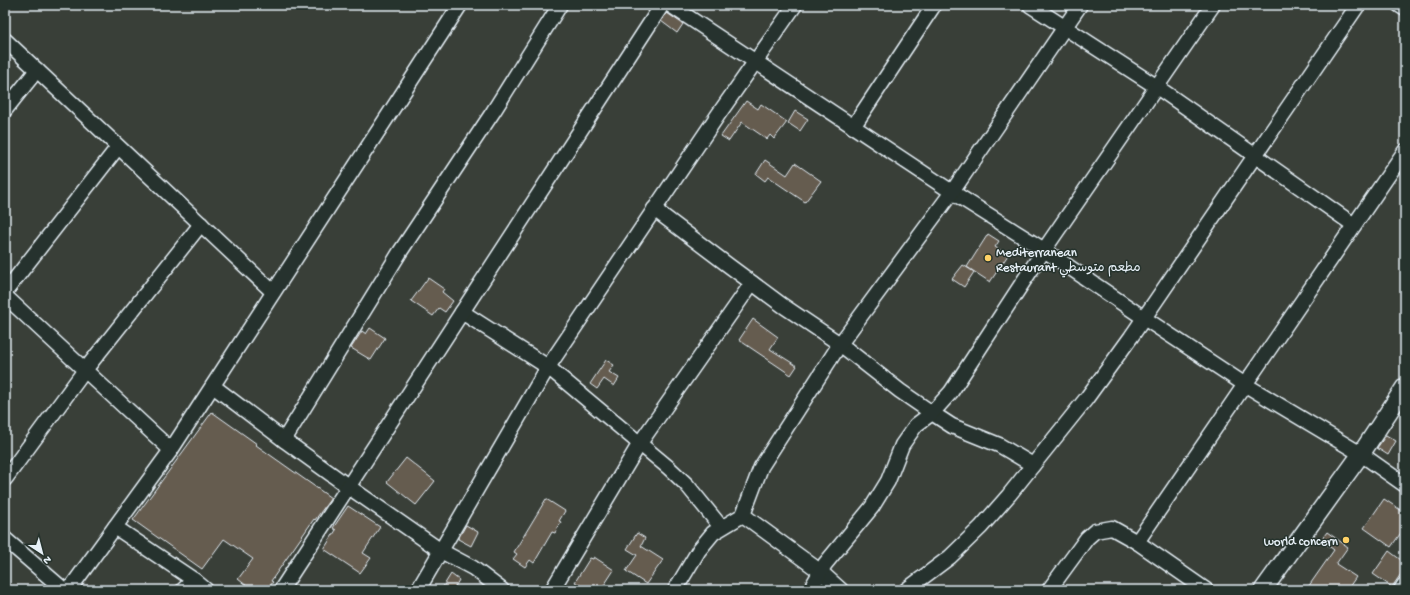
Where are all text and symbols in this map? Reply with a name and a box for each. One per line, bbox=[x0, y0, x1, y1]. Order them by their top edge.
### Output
place label: Mediterranean Restaurant مطعم متوسطي bbox=[996, 246, 1141, 278]
marker: Mediterranean Restaurant مطعم متوسطي bbox=[983, 253, 993, 263]
north arrow bbox=[22, 533, 62, 573]
place label: world concern bbox=[1264, 535, 1339, 550]
marker: world concern bbox=[1341, 535, 1351, 545]
text: N bbox=[40, 553, 53, 566]

